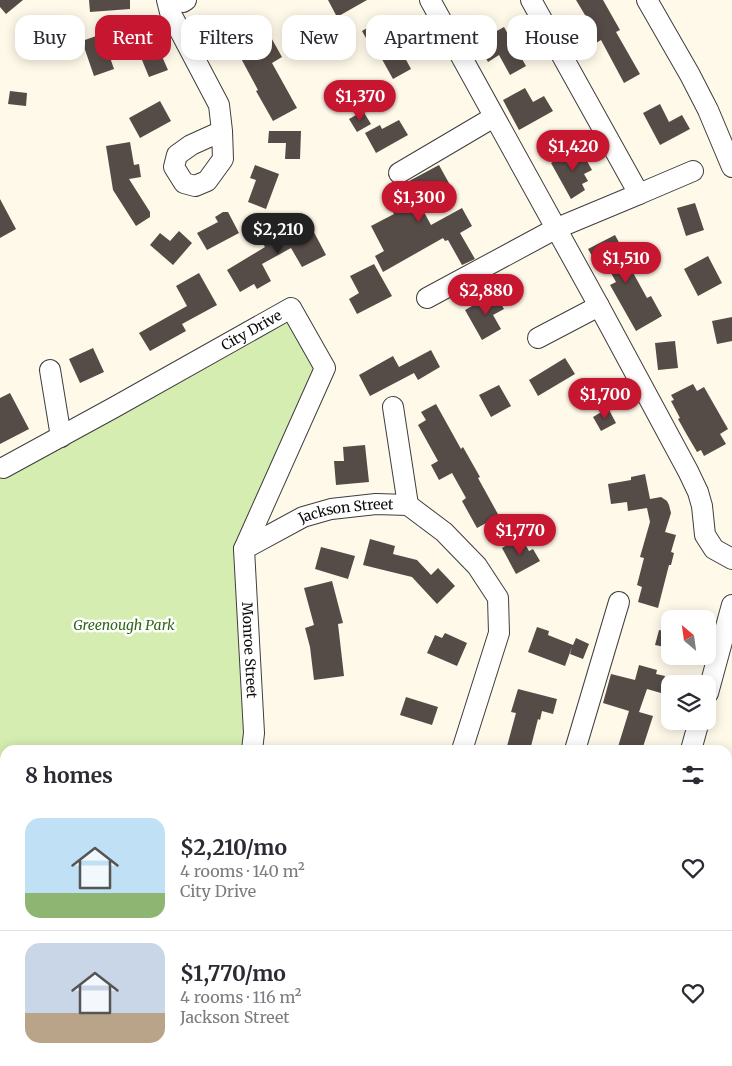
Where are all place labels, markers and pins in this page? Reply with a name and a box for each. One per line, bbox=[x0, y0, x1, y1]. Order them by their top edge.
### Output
pin: $1,370 bbox=[319, 80, 401, 122]
pin: $1,420 bbox=[532, 130, 614, 172]
pin: $1,300 bbox=[378, 180, 460, 223]
pin: $2,210 bbox=[237, 212, 319, 255]
pin: $1,510 bbox=[585, 242, 667, 284]
pin: $2,880 bbox=[445, 274, 527, 316]
pin: $1,700 bbox=[564, 378, 646, 420]
pin: $1,770 bbox=[479, 514, 561, 556]

